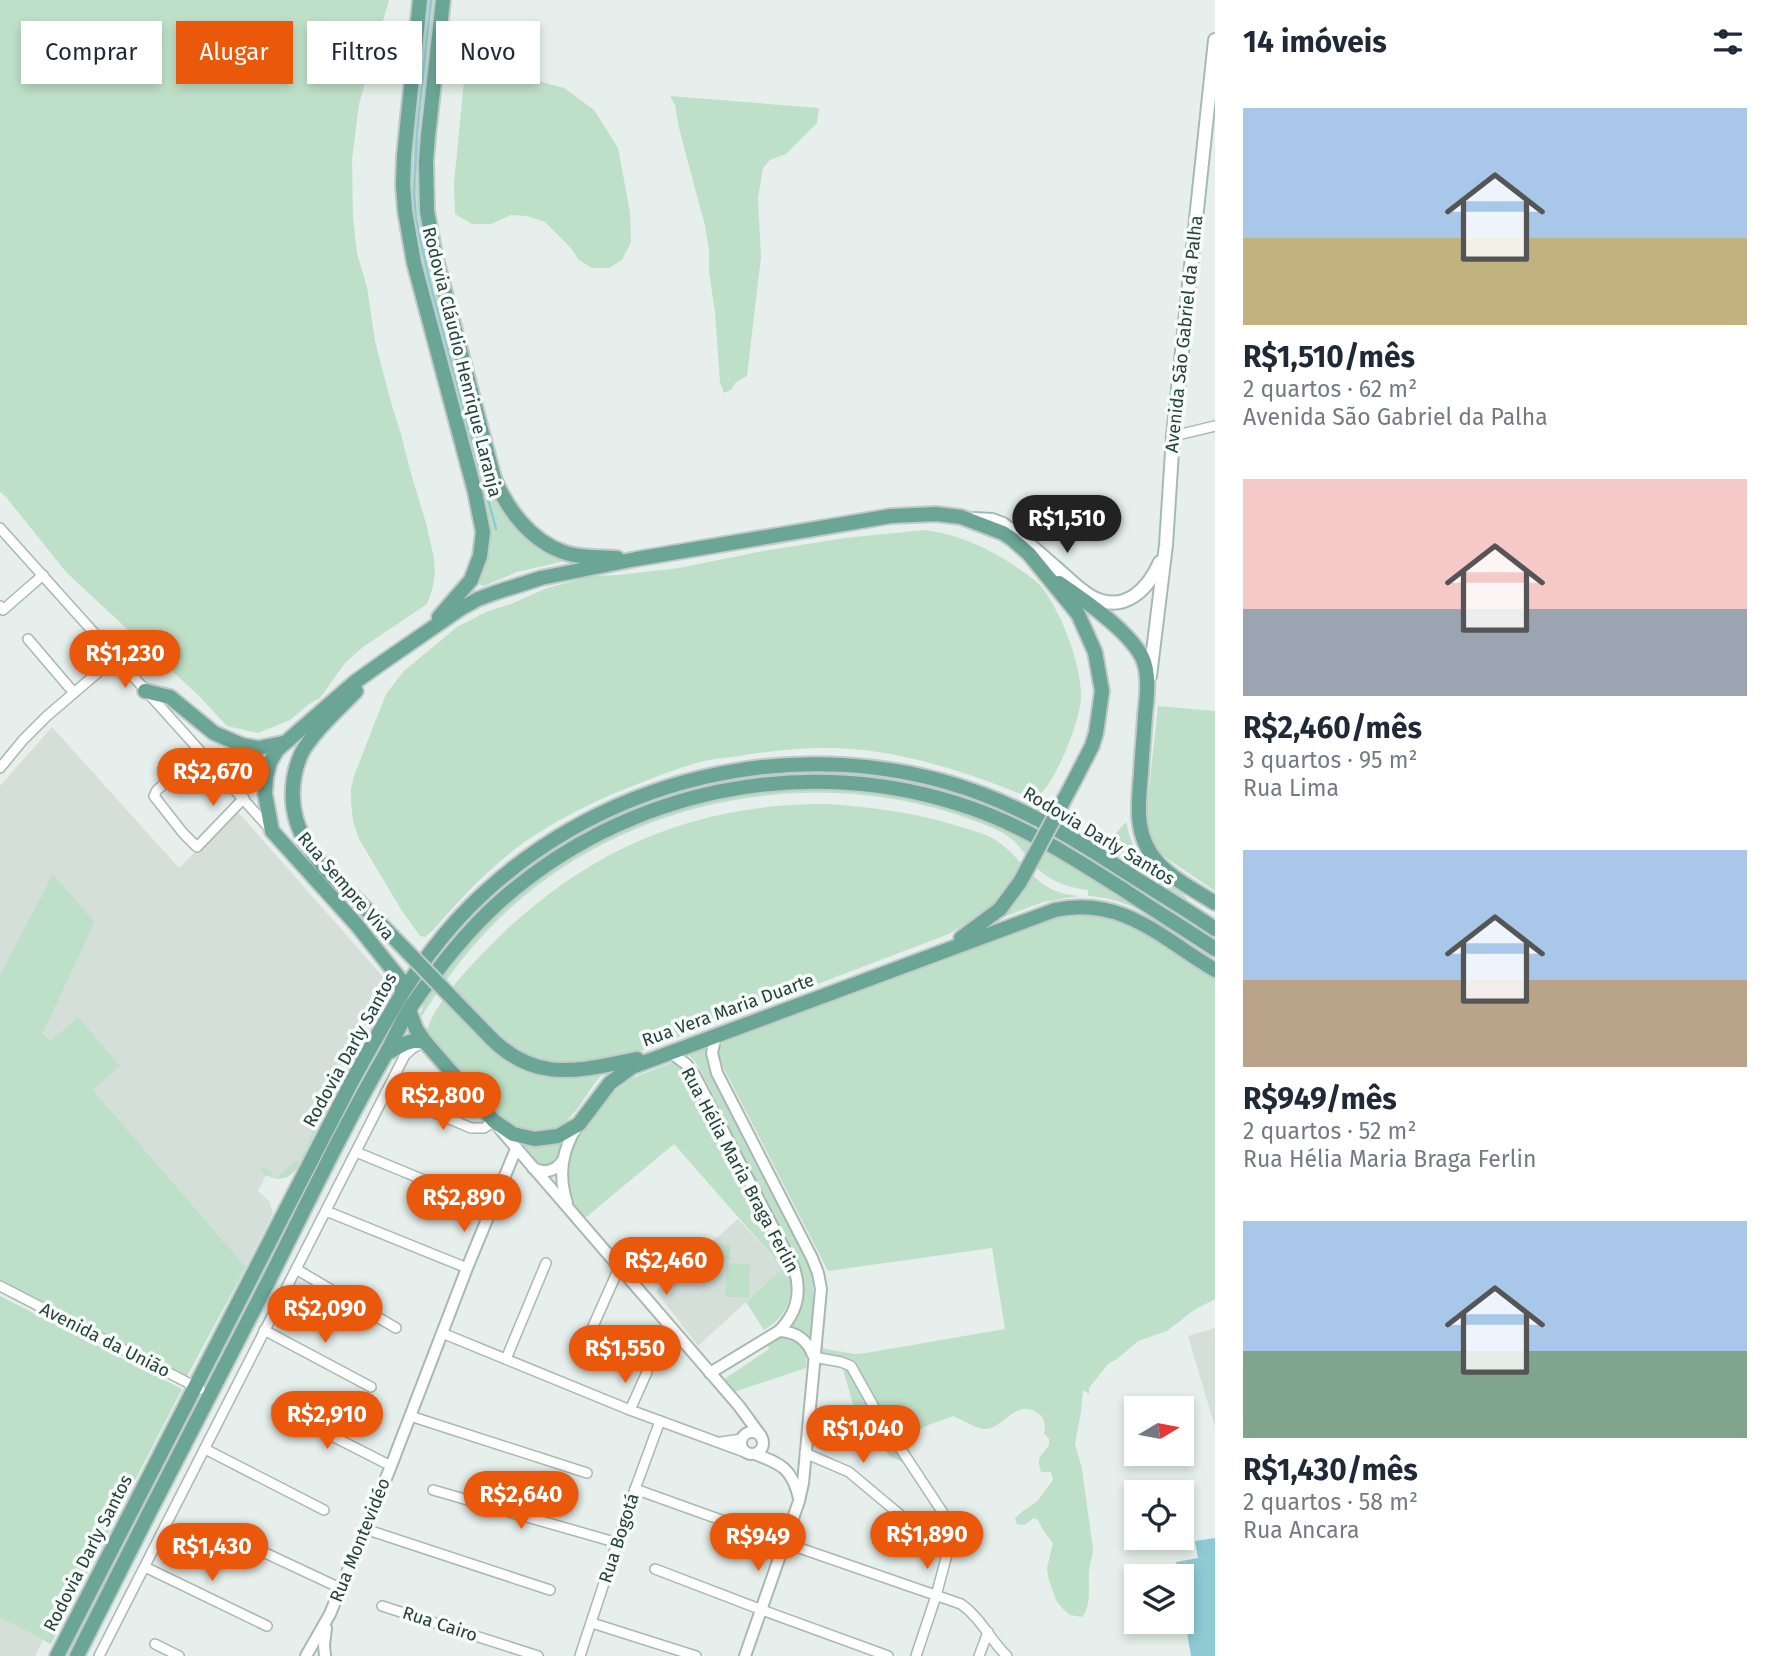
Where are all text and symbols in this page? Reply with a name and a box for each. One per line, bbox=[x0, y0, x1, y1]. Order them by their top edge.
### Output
chip: Comprar bbox=[21, 21, 162, 84]
chip: Alugar bbox=[176, 21, 293, 84]
chip: Filtros bbox=[307, 21, 422, 84]
chip: Novo bbox=[436, 21, 540, 84]
icon: filters bbox=[1709, 23, 1747, 61]
text: 14 imóveis bbox=[1243, 24, 1387, 60]
icon: home bbox=[1432, 154, 1558, 280]
street label: Avenida São Gabriel da Palha bbox=[1161, 214, 1207, 454]
street label: Rodovia Cláudio Henrique Laranja bbox=[418, 225, 506, 499]
text: R$1,510/mês bbox=[1243, 339, 1415, 375]
text: 2 quartos · 62 m² bbox=[1243, 375, 1417, 403]
text: Avenida São Gabriel da Palha bbox=[1243, 403, 1548, 431]
pin: R$1,510 bbox=[1002, 496, 1132, 555]
text: R$1,510 bbox=[1028, 504, 1106, 532]
icon: home bbox=[1432, 525, 1558, 651]
pin: R$1,230 bbox=[60, 630, 190, 690]
text: R$1,230 bbox=[85, 639, 165, 667]
text: R$2,460/mês bbox=[1243, 710, 1422, 746]
text: 3 quartos · 95 m² bbox=[1243, 746, 1417, 774]
pin: R$2,670 bbox=[148, 748, 278, 808]
text: R$2,670 bbox=[173, 757, 253, 785]
text: Rua Lima bbox=[1243, 774, 1339, 802]
street label: Rodovia Darly Santos bbox=[1019, 782, 1179, 890]
street label: Rua Sempre Viva bbox=[293, 827, 399, 945]
icon: home bbox=[1432, 896, 1558, 1022]
street label: Rodovia Darly Santos bbox=[298, 969, 402, 1131]
street label: Rua Vera Maria Duarte bbox=[639, 969, 817, 1051]
street label: Rua Hélia Maria Braga Ferlin bbox=[676, 1063, 804, 1277]
pin: R$2,800 bbox=[378, 1072, 508, 1132]
text: R$2,800 bbox=[401, 1081, 485, 1109]
text: R$949/mês bbox=[1243, 1081, 1397, 1117]
text: 2 quartos · 52 m² bbox=[1243, 1117, 1416, 1145]
text: Rua Hélia Maria Braga Ferlin bbox=[1243, 1145, 1536, 1173]
pin: R$2,890 bbox=[399, 1174, 529, 1234]
text: R$2,890 bbox=[422, 1183, 506, 1211]
pin: R$2,460 bbox=[601, 1238, 731, 1297]
text: R$2,460 bbox=[625, 1246, 707, 1274]
icon: home bbox=[1432, 1267, 1558, 1393]
pin: R$2,090 bbox=[260, 1286, 390, 1345]
text: R$2,090 bbox=[283, 1294, 367, 1322]
street label: Avenida da União bbox=[36, 1298, 174, 1382]
pin: R$1,550 bbox=[560, 1326, 690, 1385]
text: R$1,550 bbox=[585, 1334, 665, 1362]
pin: R$2,910 bbox=[262, 1392, 392, 1451]
north arrow bbox=[1124, 1396, 1194, 1466]
map controls bbox=[1124, 1396, 1194, 1634]
text: R$2,910 bbox=[287, 1400, 367, 1428]
pin: R$1,040 bbox=[798, 1406, 928, 1465]
text: R$1,040 bbox=[822, 1414, 904, 1442]
text: R$1,430/mês bbox=[1243, 1452, 1418, 1488]
street label: Rodovia Darly Santos bbox=[39, 1471, 137, 1635]
pin: R$2,640 bbox=[456, 1472, 586, 1531]
street label: Rua Montevidéo bbox=[325, 1475, 395, 1605]
text: R$2,640 bbox=[480, 1480, 562, 1508]
button: locate bbox=[1124, 1480, 1194, 1550]
text: 2 quartos · 58 m² bbox=[1243, 1488, 1418, 1516]
street label: Rua Bogotá bbox=[594, 1490, 644, 1586]
pin: R$1,890 bbox=[862, 1512, 992, 1571]
pin: R$949 bbox=[709, 1514, 807, 1573]
text: Rua Ancara bbox=[1243, 1516, 1359, 1544]
text: R$1,890 bbox=[886, 1520, 968, 1548]
text: R$949 bbox=[726, 1522, 790, 1550]
pin: R$1,430 bbox=[147, 1524, 277, 1583]
text: R$1,430 bbox=[172, 1532, 252, 1560]
button: layers bbox=[1124, 1564, 1194, 1634]
street label: Rua Cairo bbox=[400, 1602, 480, 1646]

